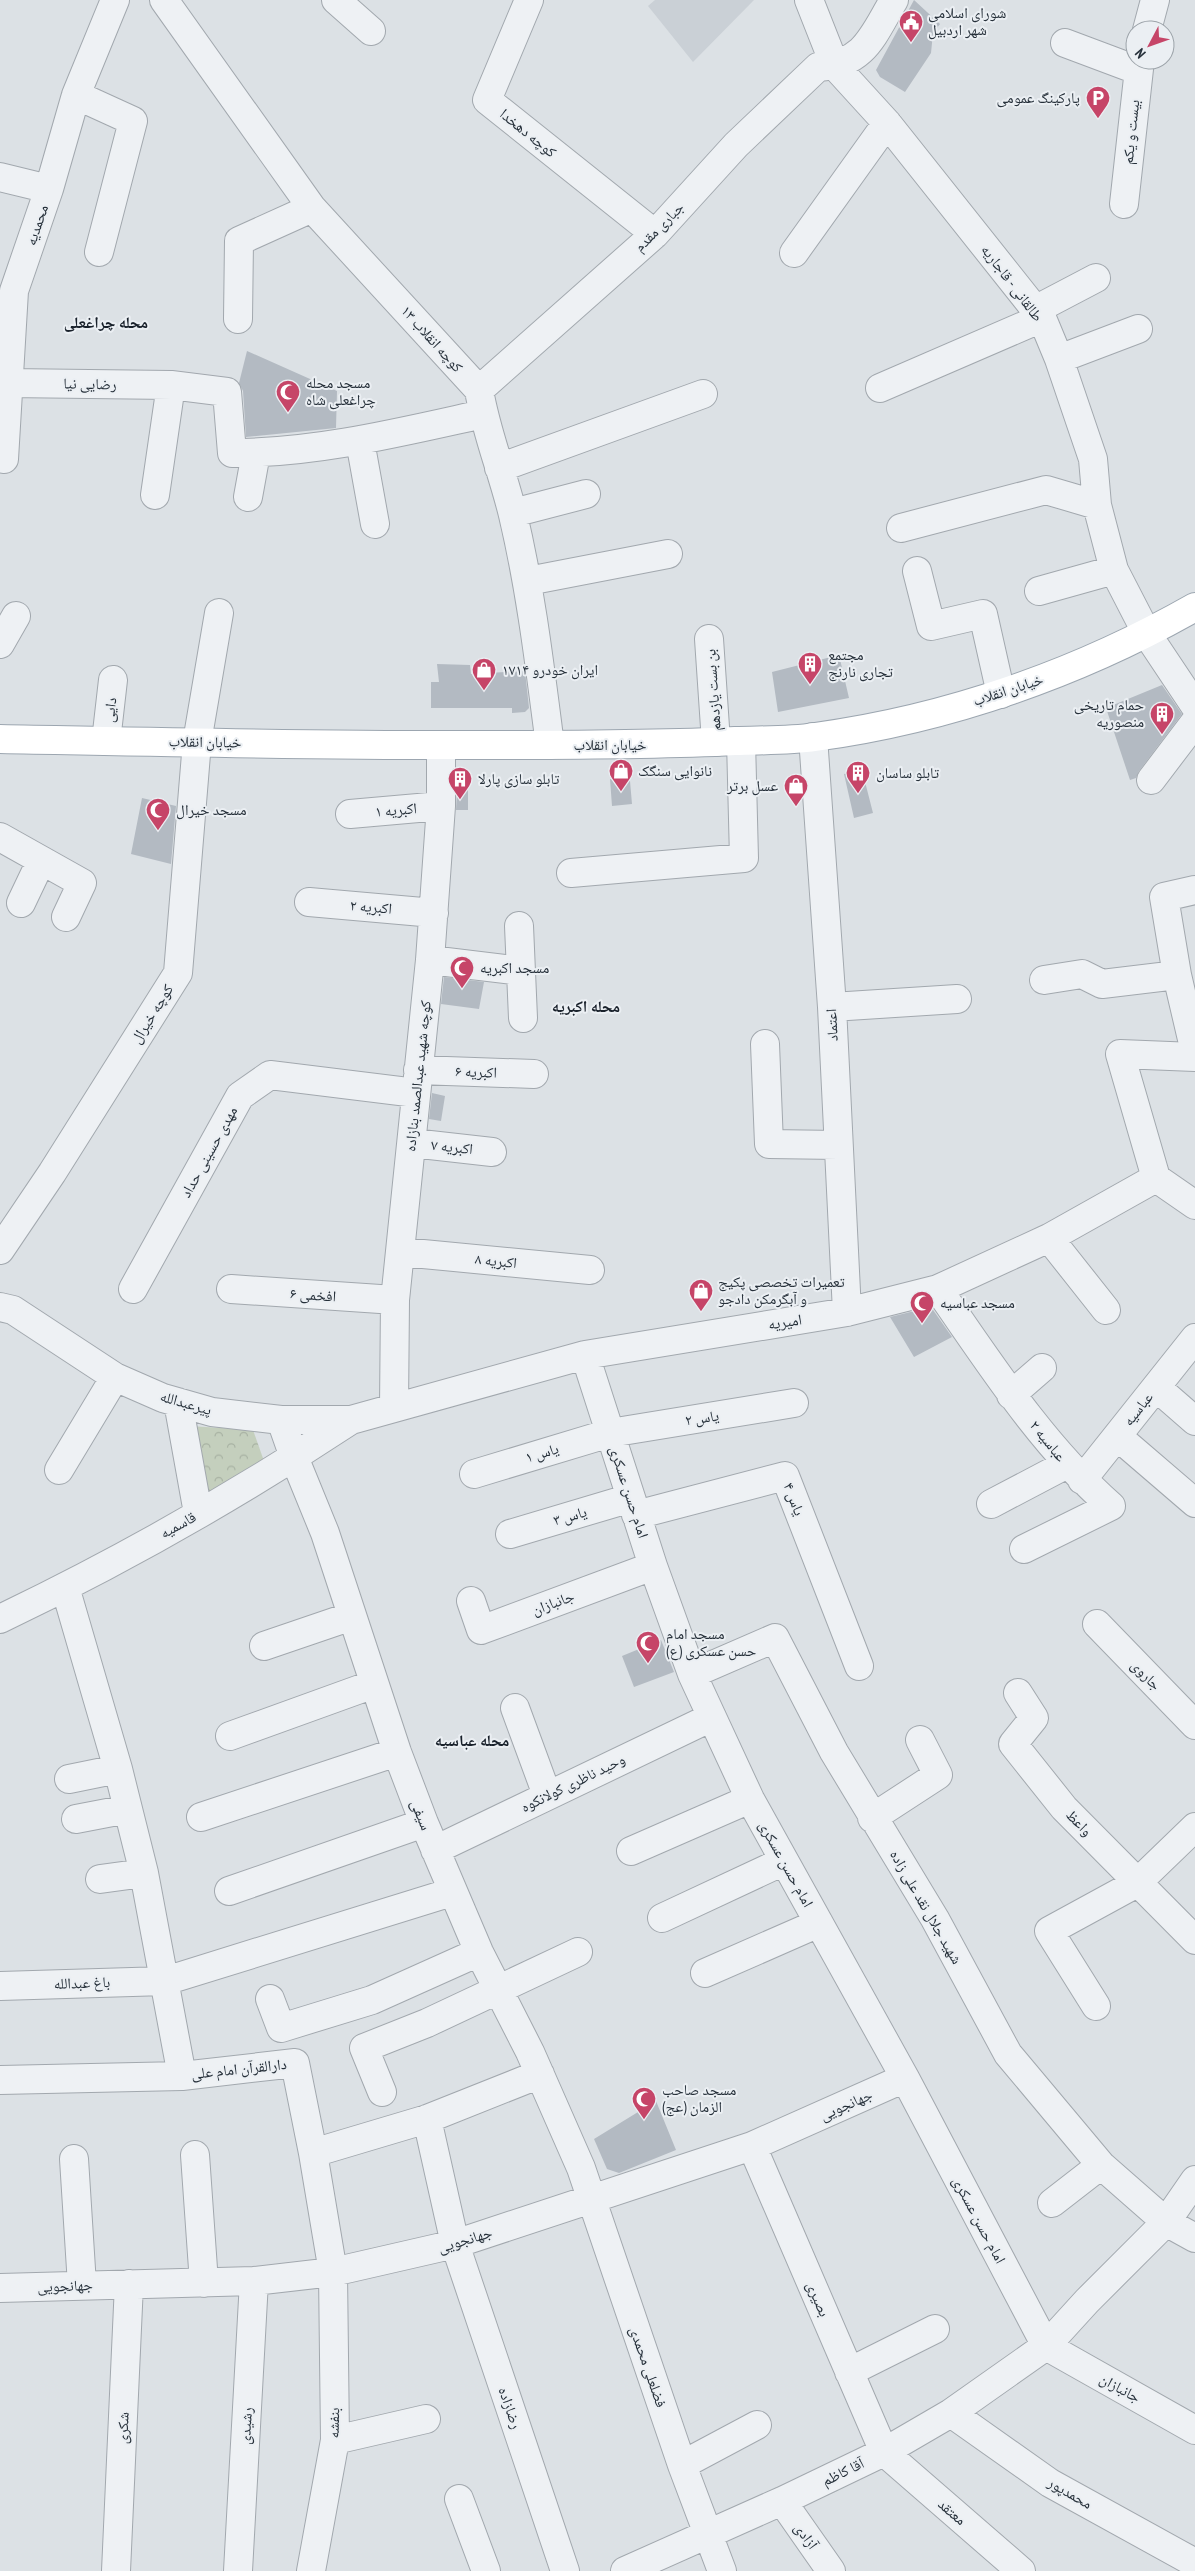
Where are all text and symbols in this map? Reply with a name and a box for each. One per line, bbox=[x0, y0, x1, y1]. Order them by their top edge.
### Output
place label: شورای اسلامی شهر اردبیل bbox=[928, 3, 1007, 40]
public building icon: شورای اسلامی شهر اردبیل bbox=[898, 9, 924, 43]
north arrow bbox=[1125, 20, 1175, 70]
text: N bbox=[1131, 45, 1149, 62]
parking icon: پارکینگ عمومی bbox=[1085, 85, 1111, 119]
place label: پارکینگ عمومی bbox=[997, 88, 1080, 108]
street label: بیست و یکم bbox=[1118, 99, 1144, 165]
street label: کوچه دهخدا bbox=[496, 104, 560, 161]
street label: جباری مقدم bbox=[630, 197, 689, 256]
street label: محمدیه bbox=[21, 202, 52, 248]
street label: طالقانی - قاجاریه bbox=[976, 240, 1048, 326]
street label: کوچه انقلاب ۱۳ bbox=[397, 301, 467, 376]
district label: محله چراغعلی bbox=[64, 312, 148, 332]
place label: مسجد محله چراغعلی شاه bbox=[306, 373, 376, 410]
street label: رضایی نیا bbox=[63, 374, 117, 394]
mosque icon: مسجد محله چراغعلی شاه bbox=[275, 379, 301, 413]
place label: مجتمع تجاری نارنج bbox=[828, 645, 894, 682]
street label: بن بست یازدهم bbox=[700, 648, 726, 732]
building icon: مجتمع تجاری نارنج bbox=[797, 651, 823, 685]
shop icon: ایران خودرو ۱۷۱۴ bbox=[471, 657, 497, 691]
place label: ایران خودرو ۱۷۱۴ bbox=[502, 660, 598, 680]
street label: خیابان انقلاب bbox=[970, 669, 1046, 711]
place label: حمام تاریخی منصوریه bbox=[1074, 695, 1144, 731]
street label: دایی bbox=[99, 696, 121, 724]
building icon: حمام تاریخی منصوریه bbox=[1149, 701, 1175, 735]
street label: خیابان انقلاب bbox=[168, 731, 242, 753]
street label: خیابان انقلاب bbox=[574, 735, 647, 755]
shop icon: نانوایی سنگک bbox=[608, 758, 634, 792]
building icon: تابلو ساسان bbox=[845, 760, 871, 794]
place label: نانوایی سنگک bbox=[638, 761, 712, 781]
place label: تابلو ساسان bbox=[876, 763, 940, 783]
building icon: تابلو سازی پارلا bbox=[447, 766, 473, 800]
place label: تابلو سازی پارلا bbox=[478, 769, 560, 789]
shop icon: عسل برتر bbox=[783, 773, 809, 807]
place label: عسل برتر bbox=[726, 776, 778, 796]
mosque icon: مسجد خیرال bbox=[145, 797, 171, 831]
street label: اکبریه ۱ bbox=[374, 798, 418, 821]
place label: مسجد خیرال bbox=[176, 800, 247, 820]
street label: اکبریه ۲ bbox=[349, 895, 393, 918]
mosque icon: مسجد اکبریه bbox=[449, 955, 475, 989]
place label: مسجد اکبریه bbox=[480, 958, 549, 977]
street label: کوچه خیرال bbox=[126, 981, 178, 1047]
district label: محله اکبریه bbox=[552, 996, 620, 1016]
street label: کوچه شهید عبدالصمد بنازاده bbox=[400, 999, 435, 1153]
street label: اعتماد bbox=[821, 1008, 842, 1042]
street label: اکبریه ۶ bbox=[455, 1061, 497, 1082]
street label: مهدی حسینی حداد bbox=[176, 1103, 242, 1201]
street label: اکبریه ۷ bbox=[430, 1135, 474, 1158]
street label: اکبریه ۸ bbox=[474, 1249, 518, 1272]
place label: تعمیرات تخصصی پکیج و آبگرمکن دادجو bbox=[718, 1272, 845, 1309]
shop icon: تعمیرات تخصصی پکیج و آبگرمکن دادجو bbox=[688, 1278, 714, 1312]
street label: افخمی ۶ bbox=[289, 1283, 337, 1307]
mosque icon: مسجد عباسیه bbox=[909, 1290, 935, 1324]
place label: مسجد عباسیه bbox=[940, 1293, 1015, 1312]
street label: امیریه bbox=[767, 1309, 803, 1334]
street label: پیرعبدالله bbox=[158, 1386, 214, 1419]
street label: عباسیه bbox=[1118, 1388, 1157, 1429]
street label: یاس ۲ bbox=[684, 1405, 721, 1431]
street label: عباسیه ۲ bbox=[1026, 1416, 1071, 1466]
street label: یاس ۱ bbox=[523, 1438, 562, 1468]
street label: امام حسن عسکری bbox=[605, 1443, 653, 1541]
street label: یاس ۴ bbox=[779, 1480, 810, 1519]
street label: یاس ۳ bbox=[551, 1502, 589, 1530]
street label: قاسمیه bbox=[156, 1507, 199, 1542]
street label: جانبازان bbox=[529, 1586, 577, 1620]
place label: مسجد امام حسن عسکری (ع) bbox=[666, 1624, 757, 1661]
mosque icon: مسجد امام حسن عسکری (ع) bbox=[635, 1630, 661, 1664]
street label: جاروی bbox=[1127, 1655, 1166, 1695]
district label: محله عباسیه bbox=[435, 1730, 509, 1750]
street label: وحید ناظری کولانکوه bbox=[517, 1749, 629, 1817]
street label: سیفی bbox=[406, 1797, 436, 1833]
street label: واعظ bbox=[1062, 1805, 1097, 1840]
street label: امام حسن عسکری bbox=[754, 1817, 818, 1911]
street label: شهید جلال نقد علی زاده bbox=[885, 1846, 967, 1968]
street label: باغ عبدالله bbox=[53, 1972, 111, 1994]
street label: دارالقرآن امام علی bbox=[190, 2054, 288, 2084]
place label: مسجد صاحب الزمان (عج) bbox=[662, 2080, 737, 2117]
street label: جهانجویی bbox=[817, 2084, 876, 2125]
mosque icon: مسجد صاحب الزمان (عج) bbox=[631, 2086, 657, 2120]
street label: امام حسن عسکری bbox=[948, 2173, 1010, 2267]
street label: جهانجویی bbox=[435, 2222, 495, 2258]
street label: جهانجویی bbox=[37, 2275, 94, 2297]
street label: بصیری bbox=[802, 2278, 834, 2320]
street label: فضلعلی محمدی bbox=[625, 2324, 671, 2410]
street label: جانبازان bbox=[1096, 2369, 1144, 2408]
street label: رضازاده bbox=[494, 2384, 527, 2431]
street label: رشیدی bbox=[235, 2407, 257, 2445]
street label: بنفشه bbox=[324, 2407, 343, 2439]
street label: شکری bbox=[112, 2411, 134, 2445]
street label: آقا کاظم bbox=[819, 2453, 869, 2491]
street label: محمدپور bbox=[1044, 2472, 1096, 2513]
street label: معتقد bbox=[934, 2494, 971, 2529]
street label: آزادی bbox=[790, 2519, 823, 2554]

